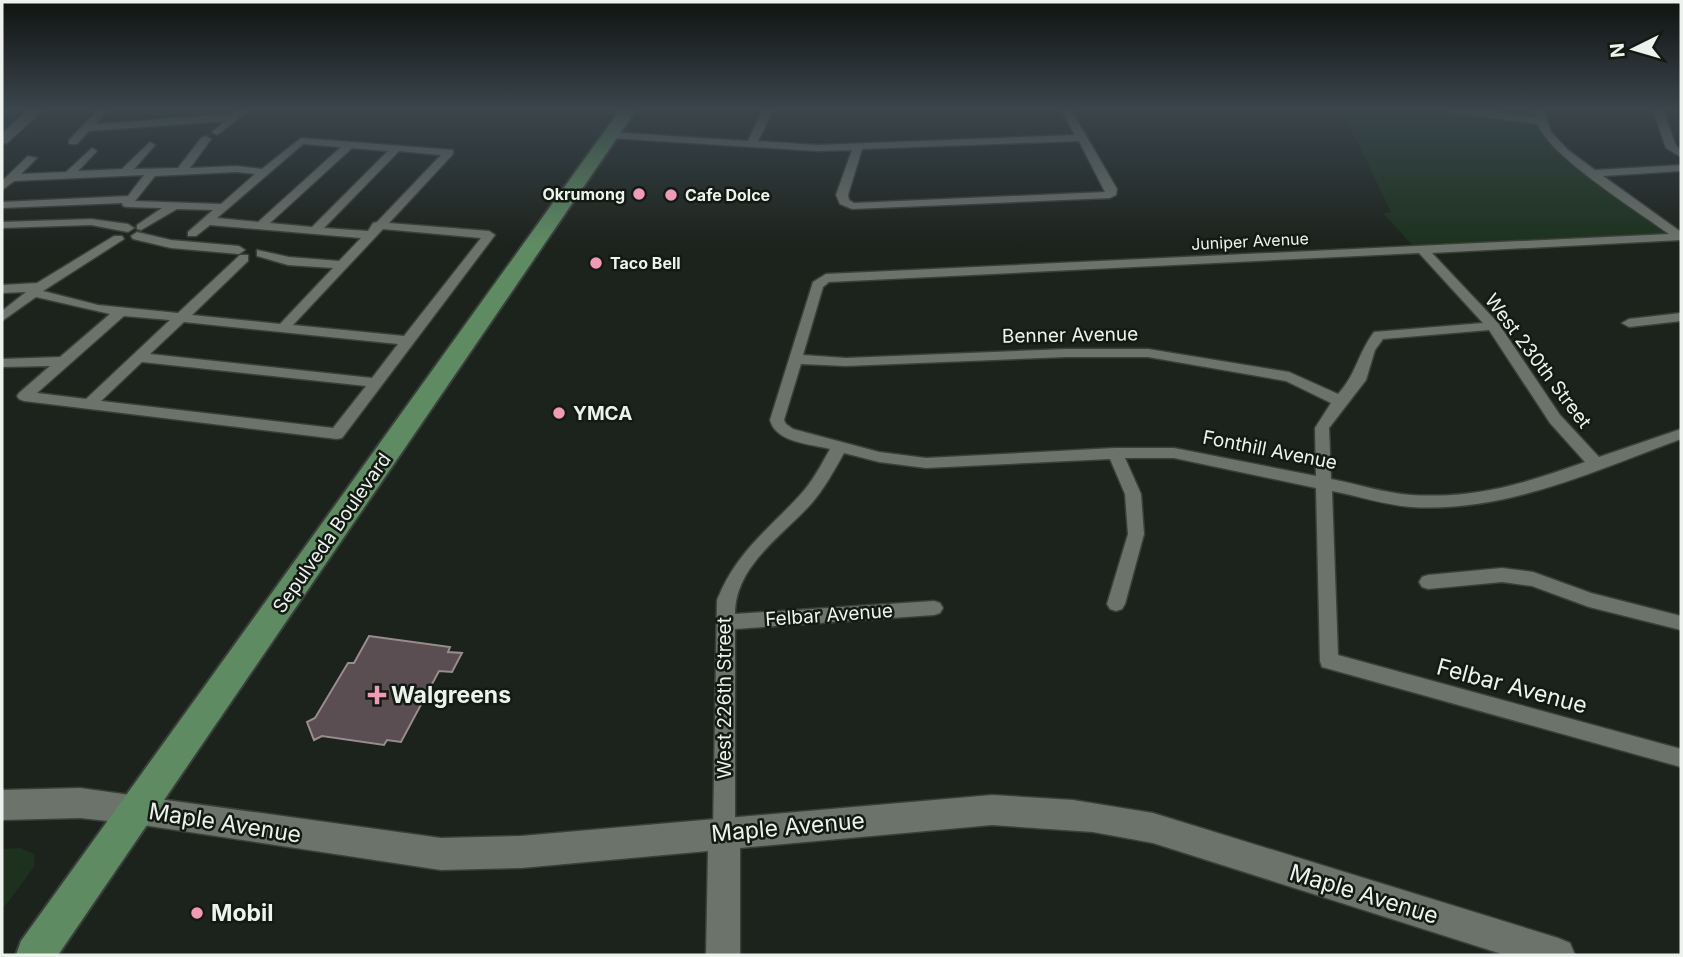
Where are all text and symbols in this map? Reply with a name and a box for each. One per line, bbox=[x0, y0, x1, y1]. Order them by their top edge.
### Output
north arrow bbox=[1599, 14, 1669, 84]
text: N bbox=[1605, 42, 1630, 59]
place label: Okrumong bbox=[542, 184, 625, 204]
place label: Cafe Dolce bbox=[685, 185, 770, 205]
marker: Okrumong bbox=[631, 186, 647, 202]
marker: Cafe Dolce bbox=[663, 187, 679, 203]
street label: Juniper Avenue bbox=[1191, 228, 1309, 254]
place label: Taco Bell bbox=[610, 253, 681, 273]
marker: Taco Bell bbox=[588, 255, 604, 271]
street label: West 230th Street bbox=[1480, 289, 1596, 433]
street label: Benner Avenue bbox=[1002, 322, 1138, 348]
place label: YMCA bbox=[573, 402, 632, 425]
marker: YMCA bbox=[551, 405, 567, 421]
street label: Fonthill Avenue bbox=[1201, 426, 1339, 474]
street label: Sepulveda Boulevard bbox=[268, 449, 396, 617]
street label: Felbar Avenue bbox=[764, 599, 894, 631]
street label: West 226th Street bbox=[713, 617, 736, 779]
street label: Felbar Avenue bbox=[1434, 652, 1590, 720]
place label: Walgreens bbox=[391, 681, 511, 709]
marker: Walgreens bbox=[369, 687, 385, 703]
street label: Maple Avenue bbox=[147, 797, 303, 849]
street label: Maple Avenue bbox=[710, 806, 866, 848]
street label: Maple Avenue bbox=[1286, 858, 1442, 930]
place label: Mobil bbox=[211, 899, 274, 927]
marker: Mobil bbox=[189, 905, 205, 921]

